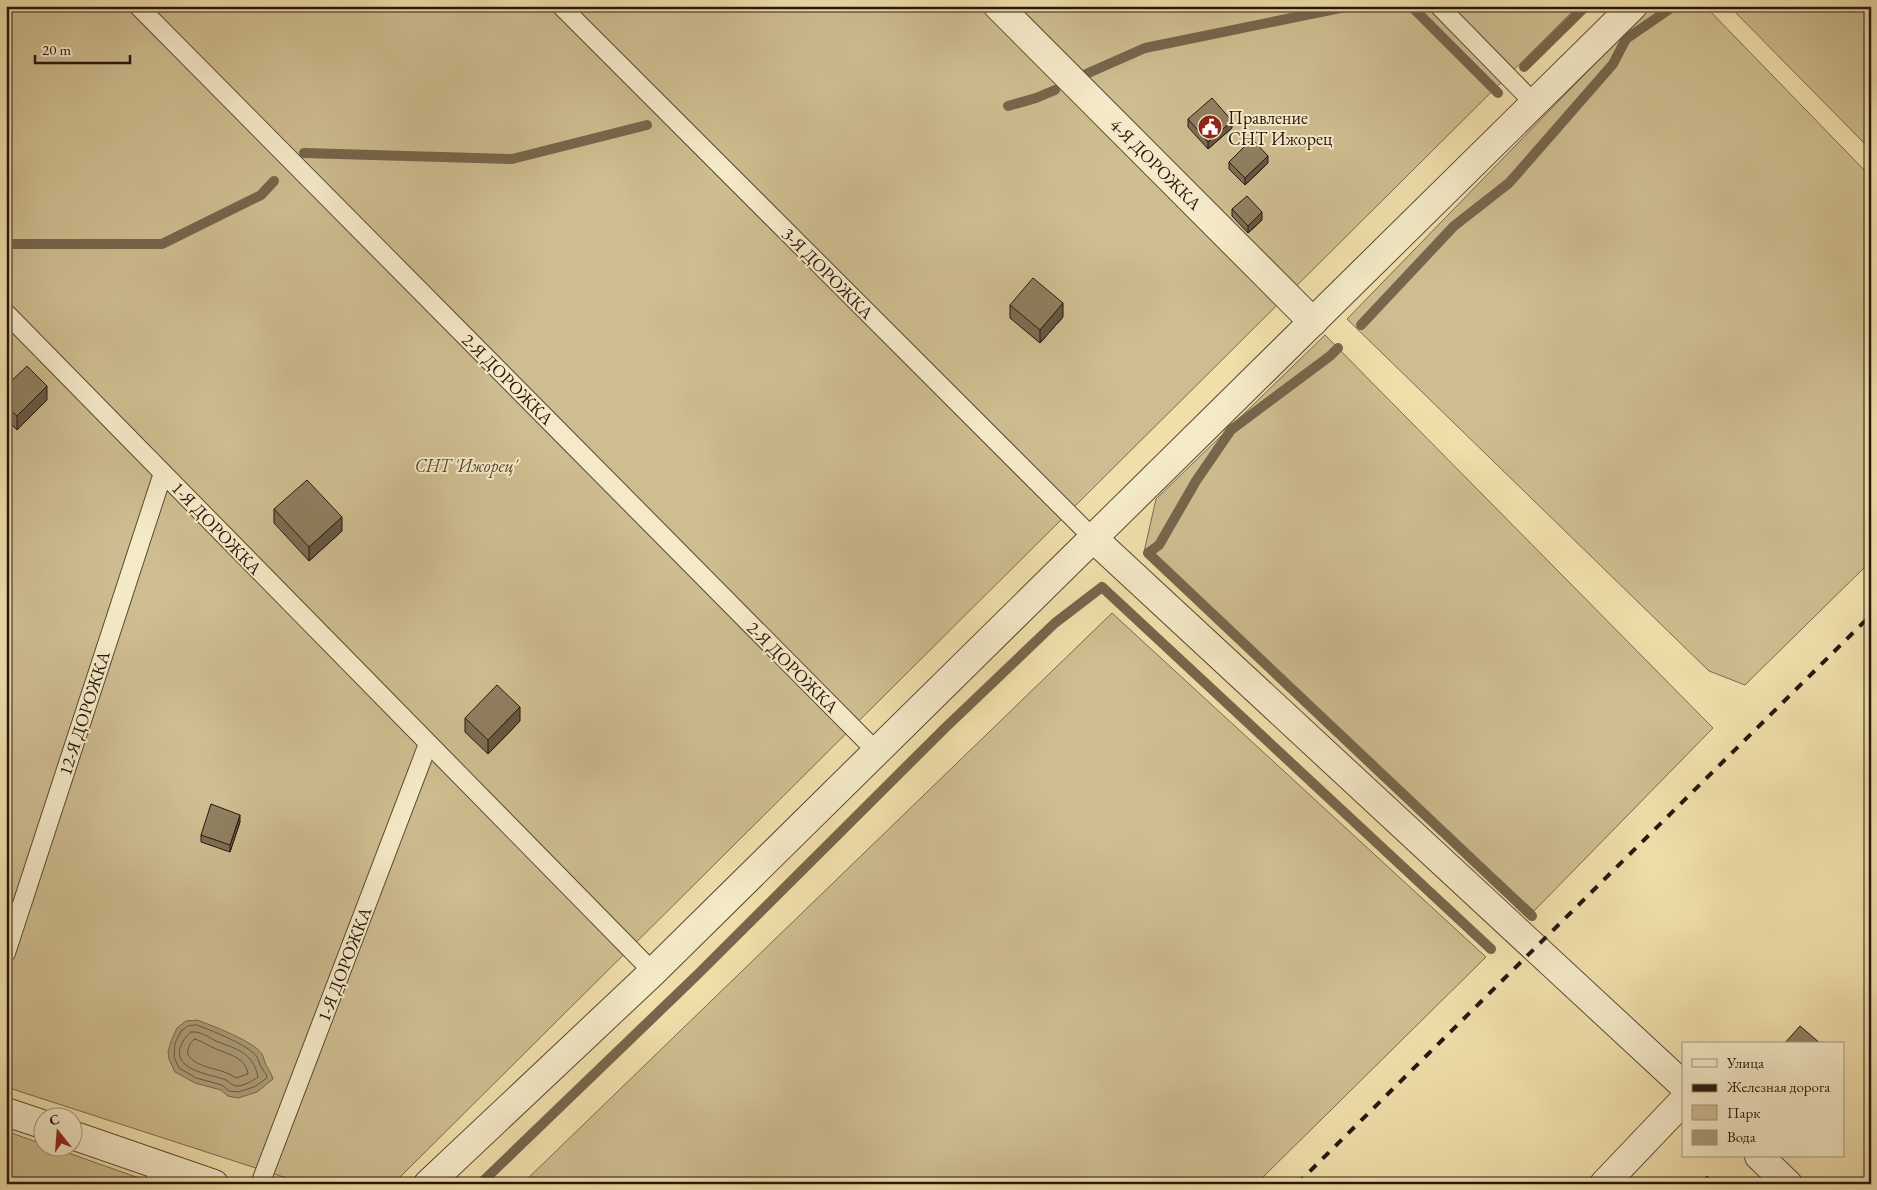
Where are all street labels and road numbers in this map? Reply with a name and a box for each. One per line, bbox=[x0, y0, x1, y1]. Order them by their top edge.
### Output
street label: 4-Я ДОРОЖКА bbox=[1105, 113, 1207, 215]
street label: 3-Я ДОРОЖКА bbox=[777, 222, 879, 324]
street label: 2-Я ДОРОЖКА bbox=[457, 328, 559, 430]
street label: 1-Я ДОРОЖКА bbox=[167, 477, 268, 580]
street label: 2-Я ДОРОЖКА bbox=[742, 616, 844, 718]
street label: 12-Я ДОРОЖКА bbox=[53, 647, 115, 778]
street label: 1-Я ДОРОЖКА bbox=[312, 903, 377, 1024]

